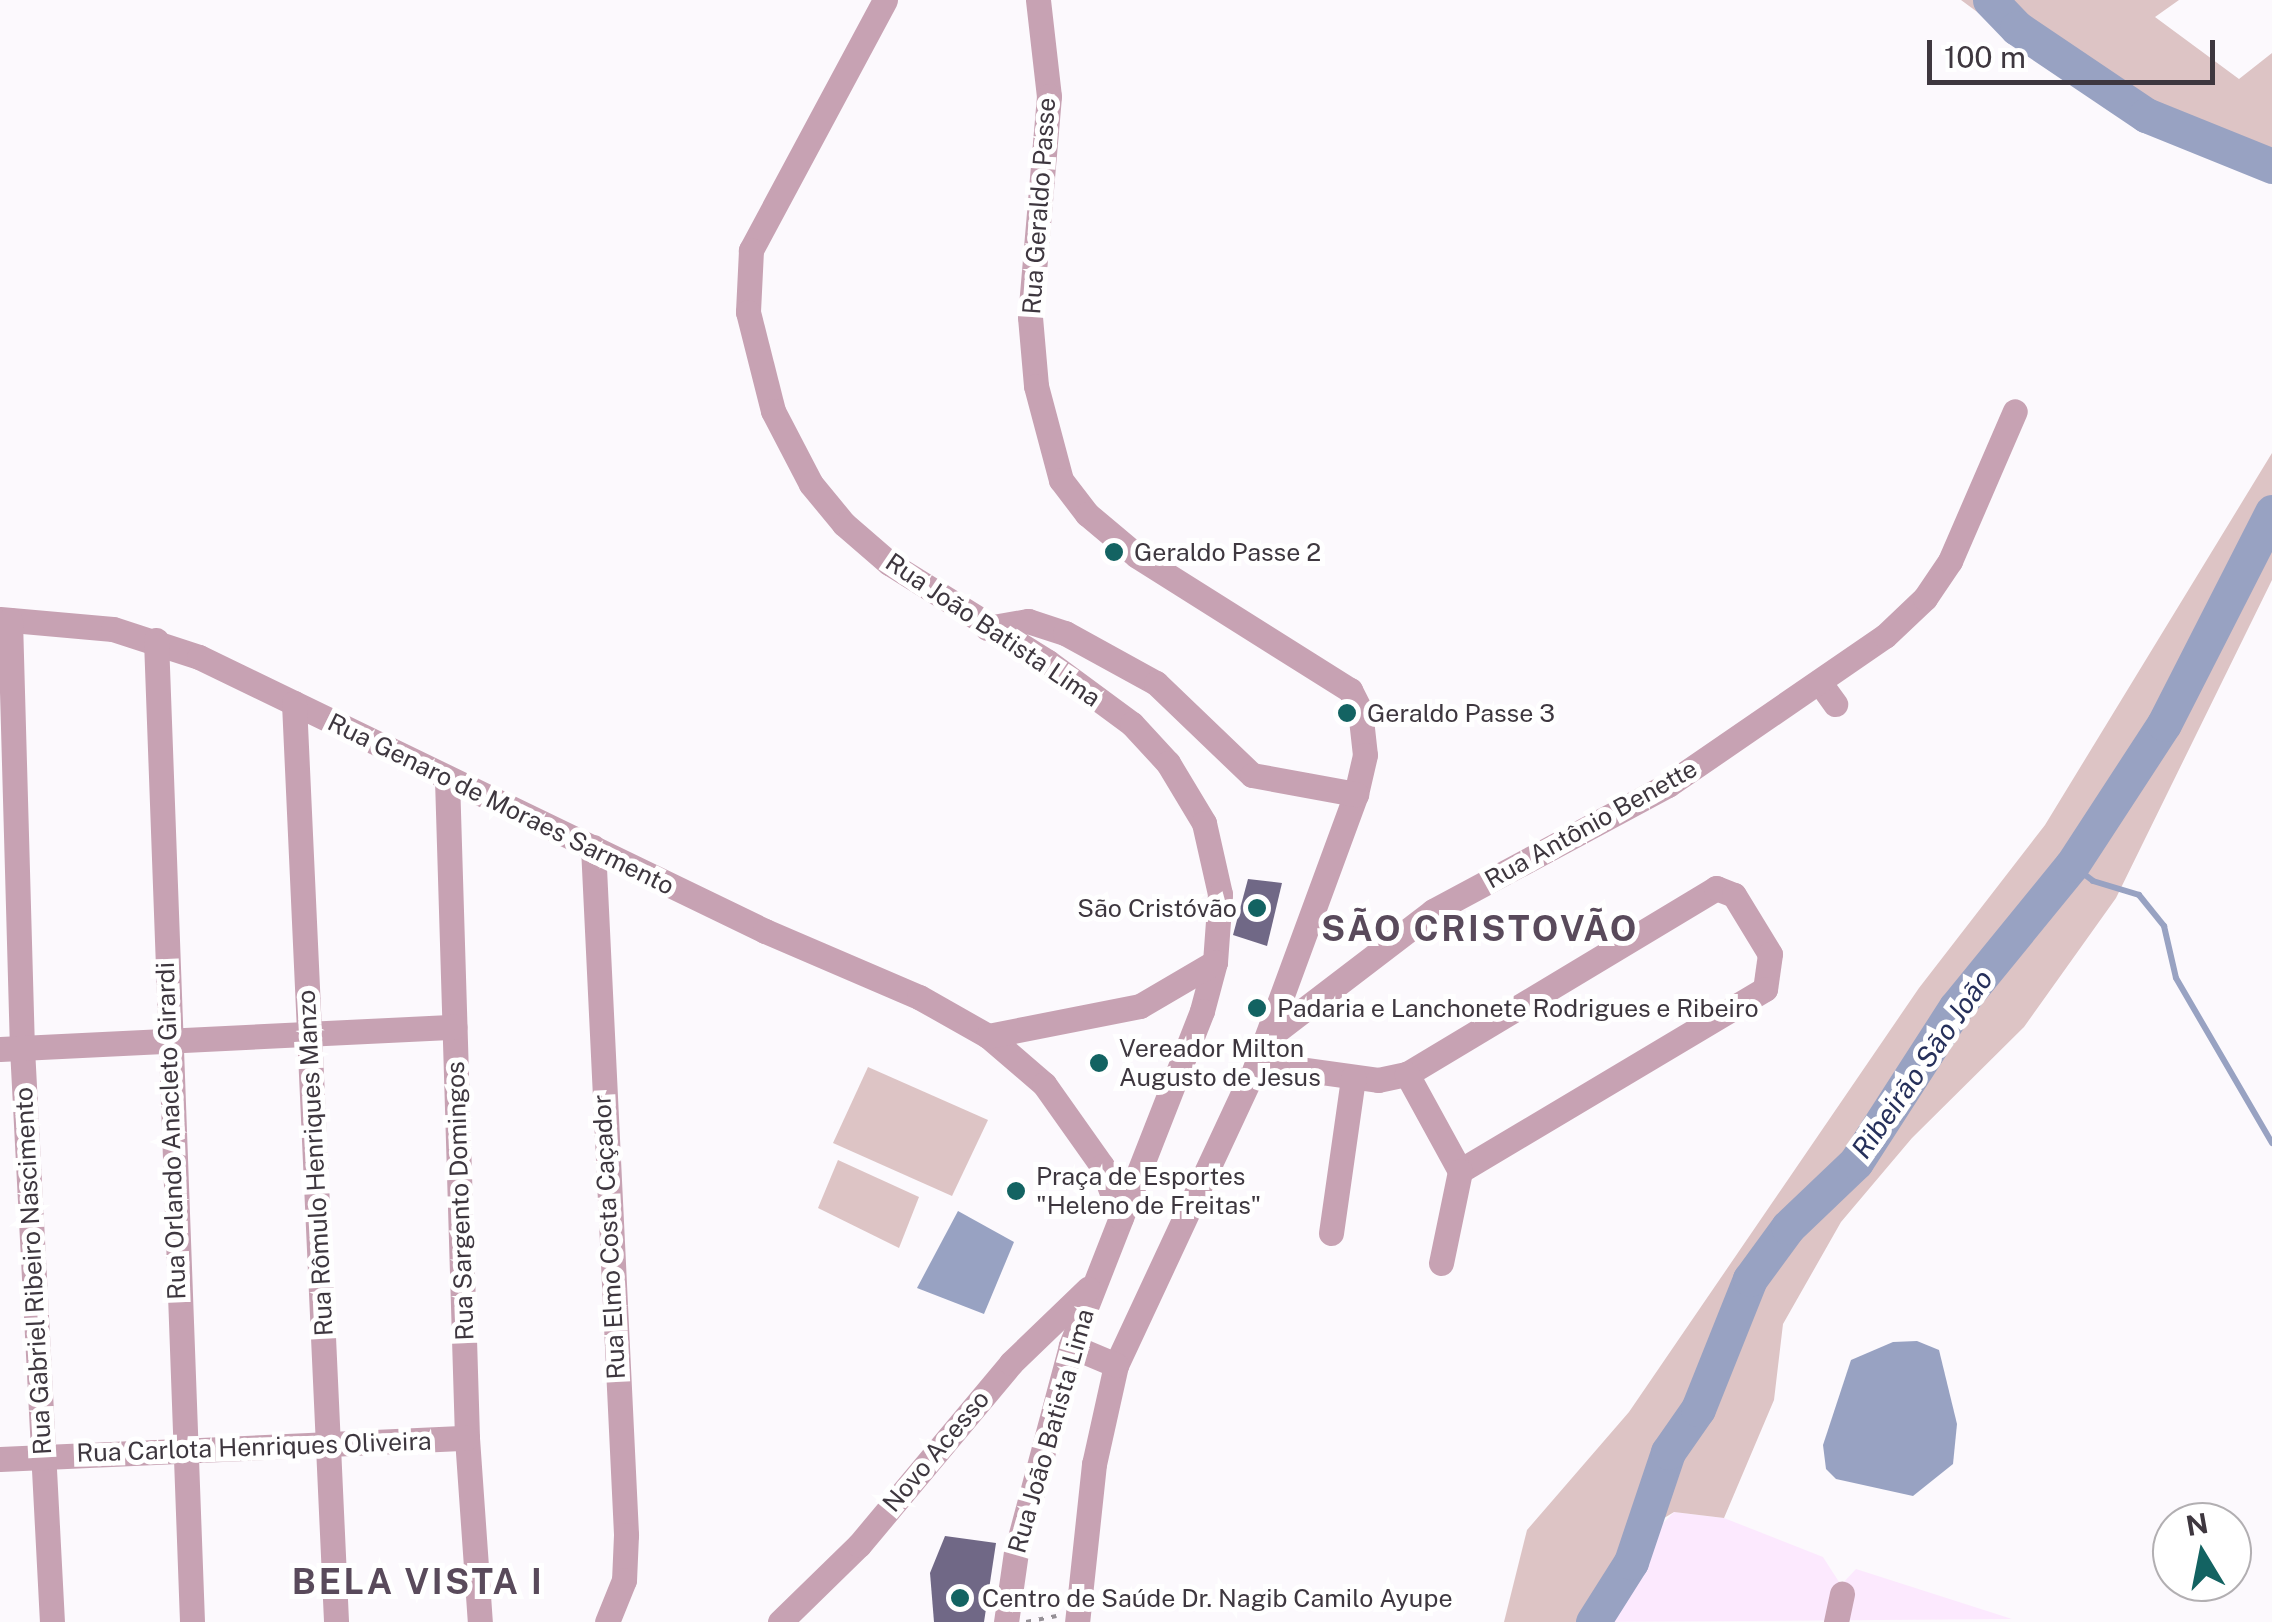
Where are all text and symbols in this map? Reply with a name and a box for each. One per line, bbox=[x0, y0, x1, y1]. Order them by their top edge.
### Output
scale bar bbox=[1932, 20, 2220, 82]
text: 100 m bbox=[1944, 39, 2026, 75]
street label: Rua Geraldo Passe bbox=[1016, 96, 1062, 316]
place label: Geraldo Passe 2 bbox=[1134, 537, 1321, 567]
marker: Geraldo Passe 2 bbox=[1103, 541, 1125, 563]
street label: Rua João Batista Lima bbox=[880, 547, 1106, 713]
place label: Geraldo Passe 3 bbox=[1367, 698, 1555, 728]
marker: Geraldo Passe 3 bbox=[1336, 702, 1358, 724]
street label: Rua Genaro de Moraes Sarmento bbox=[323, 707, 679, 901]
street label: Rua Antônio Benette bbox=[1480, 753, 1702, 895]
place label: São Cristóvão bbox=[1077, 893, 1237, 923]
marker: São Cristóvão bbox=[1246, 897, 1268, 919]
district label: SÃO CRISTOVÃO bbox=[1321, 908, 1639, 950]
street label: Rua Orlando Anacleto Girardi bbox=[150, 962, 192, 1300]
water label: Ribeirão São João bbox=[1844, 963, 2000, 1165]
street label: Rua Rômulo Henriques Manzo bbox=[291, 989, 339, 1337]
place label: Padaria e Lanchonete Rodrigues e Ribeiro bbox=[1277, 993, 1760, 1023]
marker: Padaria e Lanchonete Rodrigues e Ribeiro bbox=[1246, 997, 1268, 1019]
place label: Vereador Milton Augusto de Jesus bbox=[1119, 1034, 1321, 1093]
marker: Vereador Milton Augusto de Jesus bbox=[1088, 1052, 1110, 1074]
street label: Rua Sargento Domingos bbox=[440, 1061, 480, 1341]
street label: Rua Gabriel Ribeiro Nascimento bbox=[8, 1086, 58, 1456]
street label: Rua Elmo Costa Caçador bbox=[587, 1094, 631, 1380]
place label: Praça de Esportes "Heleno de Freitas" bbox=[1036, 1162, 1262, 1221]
marker: Praça de Esportes "Heleno de Freitas" bbox=[1005, 1180, 1027, 1202]
street label: Rua João Batista Lima bbox=[1002, 1305, 1100, 1557]
street label: Novo Acesso bbox=[876, 1384, 996, 1518]
street label: Rua Carlota Henriques Oliveira bbox=[76, 1426, 432, 1468]
north arrow bbox=[2152, 1502, 2252, 1602]
text: N bbox=[2183, 1506, 2211, 1542]
district label: BELA VISTA I bbox=[292, 1561, 544, 1603]
place label: Centro de Saúde Dr. Nagib Camilo Ayupe bbox=[982, 1583, 1454, 1613]
marker: Centro de Saúde Dr. Nagib Camilo Ayupe bbox=[947, 1585, 973, 1611]

